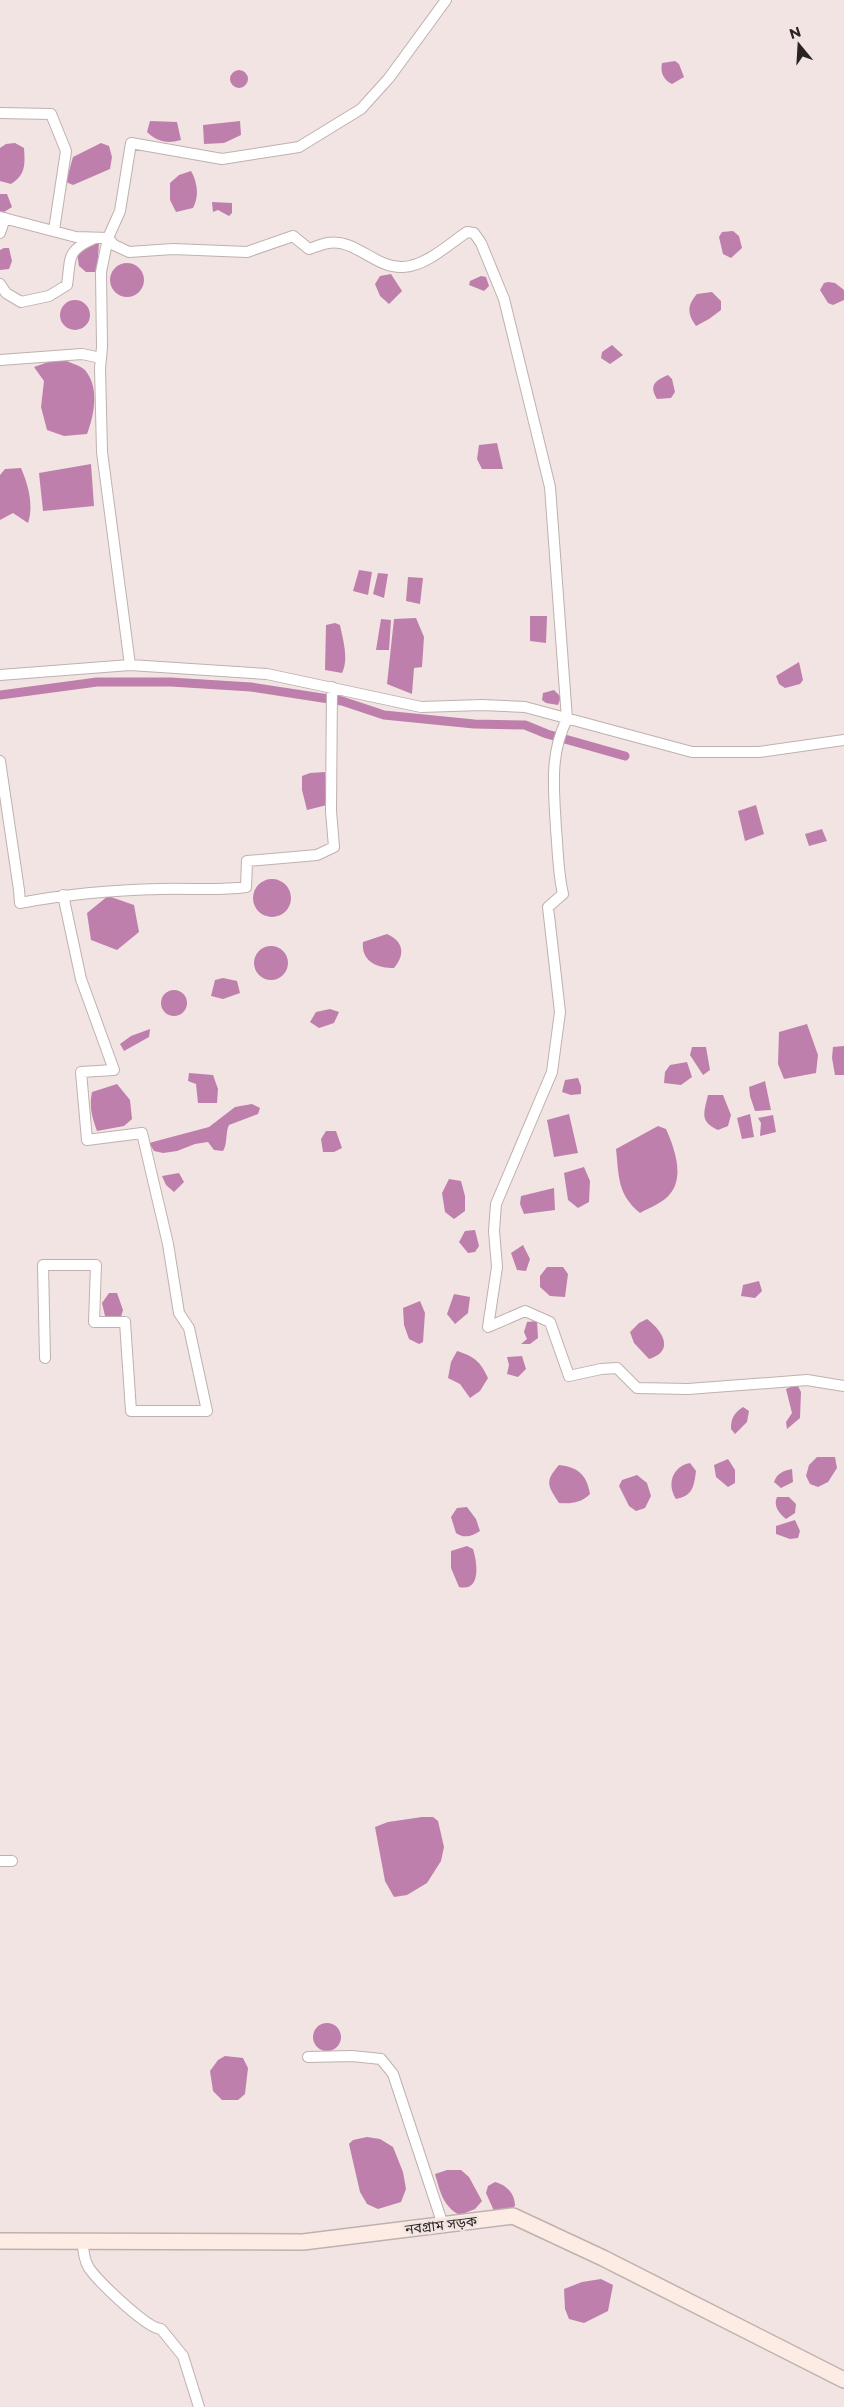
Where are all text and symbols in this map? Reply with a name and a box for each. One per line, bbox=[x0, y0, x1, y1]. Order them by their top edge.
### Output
north arrow bbox=[774, 20, 824, 70]
text: N bbox=[787, 22, 803, 43]
street label: নবগ্রাম সড়ক bbox=[403, 2212, 479, 2238]

